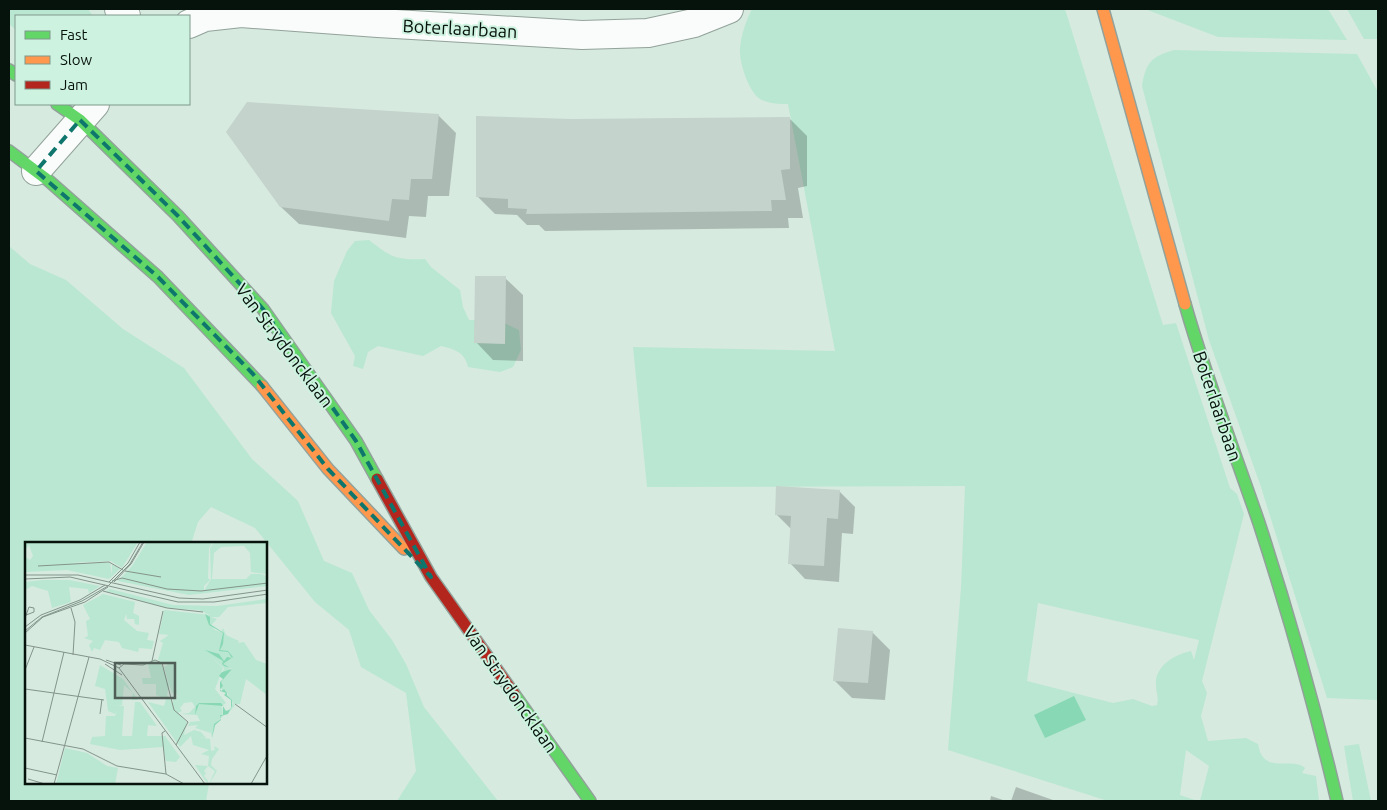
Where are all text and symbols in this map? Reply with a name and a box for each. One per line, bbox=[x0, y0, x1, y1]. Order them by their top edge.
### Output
legend bbox=[15, 15, 190, 105]
street label: Boterlaarbaan bbox=[402, 15, 518, 41]
text: Fast bbox=[60, 26, 88, 43]
text: Slow bbox=[60, 51, 93, 68]
text: Jam bbox=[60, 76, 88, 93]
street label: Van Strydoncklaan bbox=[232, 279, 338, 411]
street label: Boterlaarbaan bbox=[1190, 348, 1246, 464]
inset map bbox=[25, 542, 268, 785]
street label: Van Strydoncklaan bbox=[460, 622, 562, 756]

